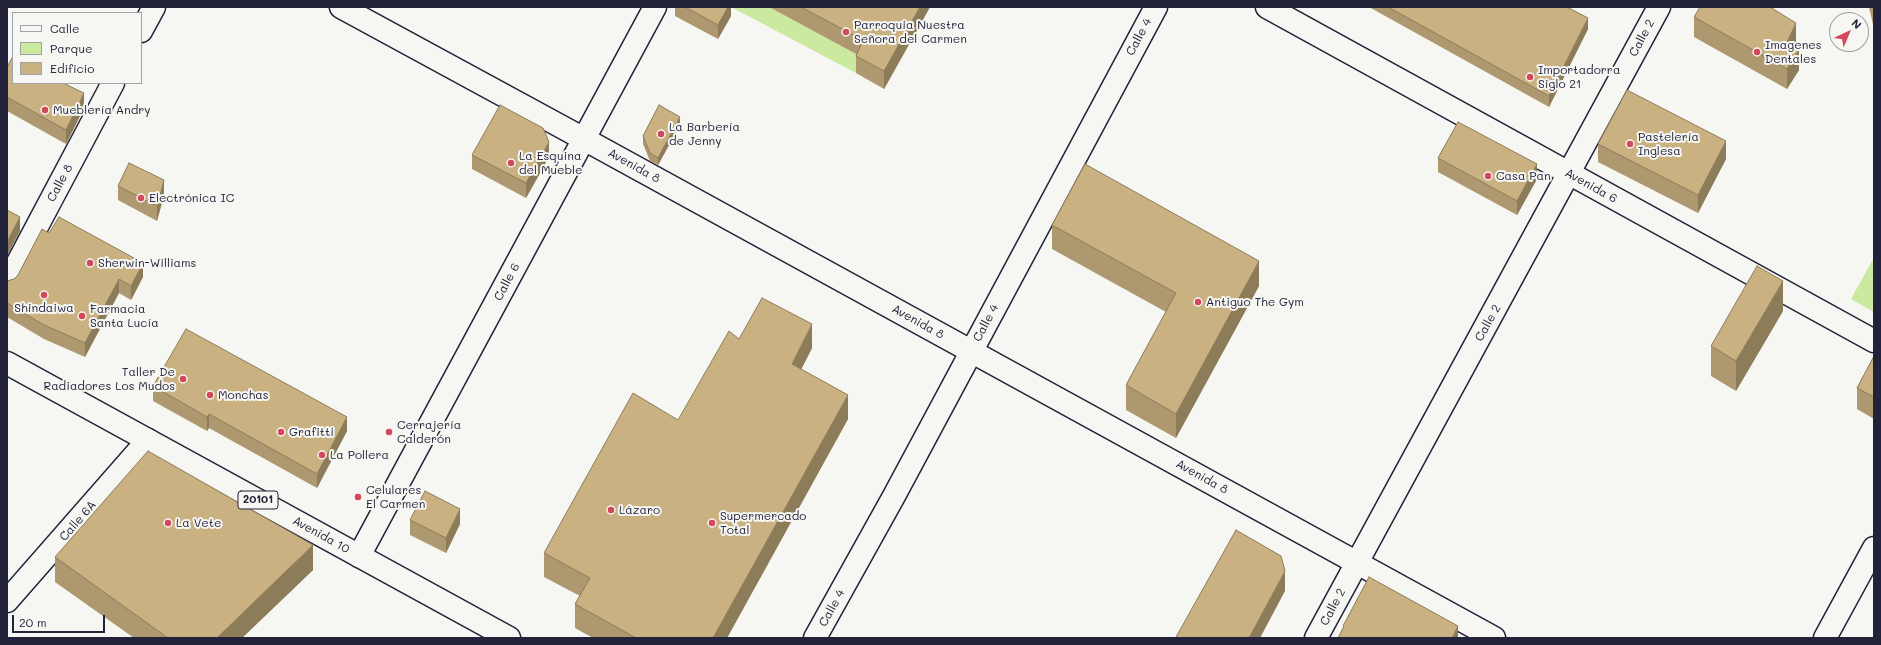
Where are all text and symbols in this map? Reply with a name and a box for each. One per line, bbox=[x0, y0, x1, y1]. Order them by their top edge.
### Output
legend bbox=[12, 12, 142, 84]
north arrow bbox=[1829, 12, 1869, 52]
text: N bbox=[1849, 15, 1865, 32]
street label: Calle 4 bbox=[1123, 16, 1155, 58]
street label: Calle 2 bbox=[1626, 17, 1658, 59]
place label: Parroquia Nuestra Señora del Carmen bbox=[854, 18, 967, 46]
text: Calle bbox=[50, 20, 80, 36]
marker: Parroquia Nuestra Señora del Carmen bbox=[841, 27, 851, 37]
place label: Imagenes Dentales bbox=[1765, 38, 1822, 66]
text: Parque bbox=[50, 40, 93, 56]
marker: Imagenes Dentales bbox=[1752, 47, 1762, 57]
text: Edificio bbox=[50, 60, 94, 76]
place label: Importadorra Siglo 21 bbox=[1538, 63, 1620, 91]
marker: Importadorra Siglo 21 bbox=[1525, 72, 1535, 82]
place label: Mueblería Andry bbox=[53, 103, 151, 117]
marker: Mueblería Andry bbox=[40, 105, 50, 115]
place label: La Barbería de Jenny bbox=[669, 120, 740, 148]
marker: La Barbería de Jenny bbox=[656, 129, 666, 139]
place label: Pastelería Inglesa bbox=[1638, 130, 1699, 158]
marker: Pastelería Inglesa bbox=[1625, 139, 1635, 149]
street label: Avenida 8 bbox=[605, 146, 663, 186]
place label: La Esquina del Mueble bbox=[519, 149, 583, 177]
marker: La Esquina del Mueble bbox=[506, 158, 516, 168]
street label: Calle 8 bbox=[44, 162, 76, 204]
street label: Avenida 6 bbox=[1562, 166, 1620, 206]
place label: Casa Pan bbox=[1496, 169, 1551, 183]
marker: Casa Pan bbox=[1483, 171, 1493, 181]
place label: Electrónica IC bbox=[149, 191, 234, 205]
marker: Electrónica IC bbox=[136, 193, 146, 203]
place label: Sherwin-Williams bbox=[98, 256, 196, 270]
marker: Sherwin-Williams bbox=[85, 258, 95, 268]
street label: Calle 6 bbox=[491, 261, 523, 303]
marker: Shindaiwa bbox=[39, 290, 49, 300]
place label: Antiguo The Gym bbox=[1206, 295, 1304, 309]
marker: Antiguo The Gym bbox=[1193, 297, 1203, 307]
place label: Shindaiwa bbox=[14, 301, 74, 315]
place label: Farmacia Santa Lucía bbox=[90, 302, 159, 330]
street label: Avenida 8 bbox=[889, 302, 947, 342]
street label: Calle 4 bbox=[970, 302, 1002, 344]
street label: Calle 2 bbox=[1472, 302, 1504, 344]
marker: Farmacia Santa Lucía bbox=[77, 311, 87, 321]
place label: Taller De Radiadores Los Mudos bbox=[43, 365, 175, 393]
marker: Taller De Radiadores Los Mudos bbox=[178, 374, 188, 384]
place label: Monchas bbox=[218, 388, 268, 402]
marker: Monchas bbox=[205, 390, 215, 400]
place label: Cerrajería Calderón bbox=[397, 418, 461, 446]
place label: Grafitti bbox=[289, 425, 334, 439]
marker: Grafitti bbox=[276, 427, 286, 437]
marker: Cerrajería Calderón bbox=[384, 427, 394, 437]
place label: La Pollera bbox=[330, 448, 389, 462]
marker: La Pollera bbox=[317, 450, 327, 460]
street label: Avenida 8 bbox=[1173, 457, 1231, 497]
place label: Celulares El Carmen bbox=[366, 483, 425, 511]
road number: 20101 bbox=[238, 491, 278, 509]
marker: Celulares El Carmen bbox=[353, 492, 363, 502]
street label: Calle 6A bbox=[57, 498, 99, 544]
place label: Lázaro bbox=[619, 503, 660, 517]
marker: Lázaro bbox=[606, 505, 616, 515]
place label: Supermercado Total bbox=[720, 509, 806, 537]
street label: Avenida 10 bbox=[290, 513, 352, 557]
place label: La Vete bbox=[176, 516, 221, 530]
marker: La Vete bbox=[163, 518, 173, 528]
marker: Supermercado Total bbox=[707, 518, 717, 528]
street label: Calle 2 bbox=[1317, 586, 1349, 628]
street label: Calle 4 bbox=[816, 587, 848, 629]
scale bar bbox=[14, 607, 107, 633]
text: 20 m bbox=[19, 614, 47, 630]

